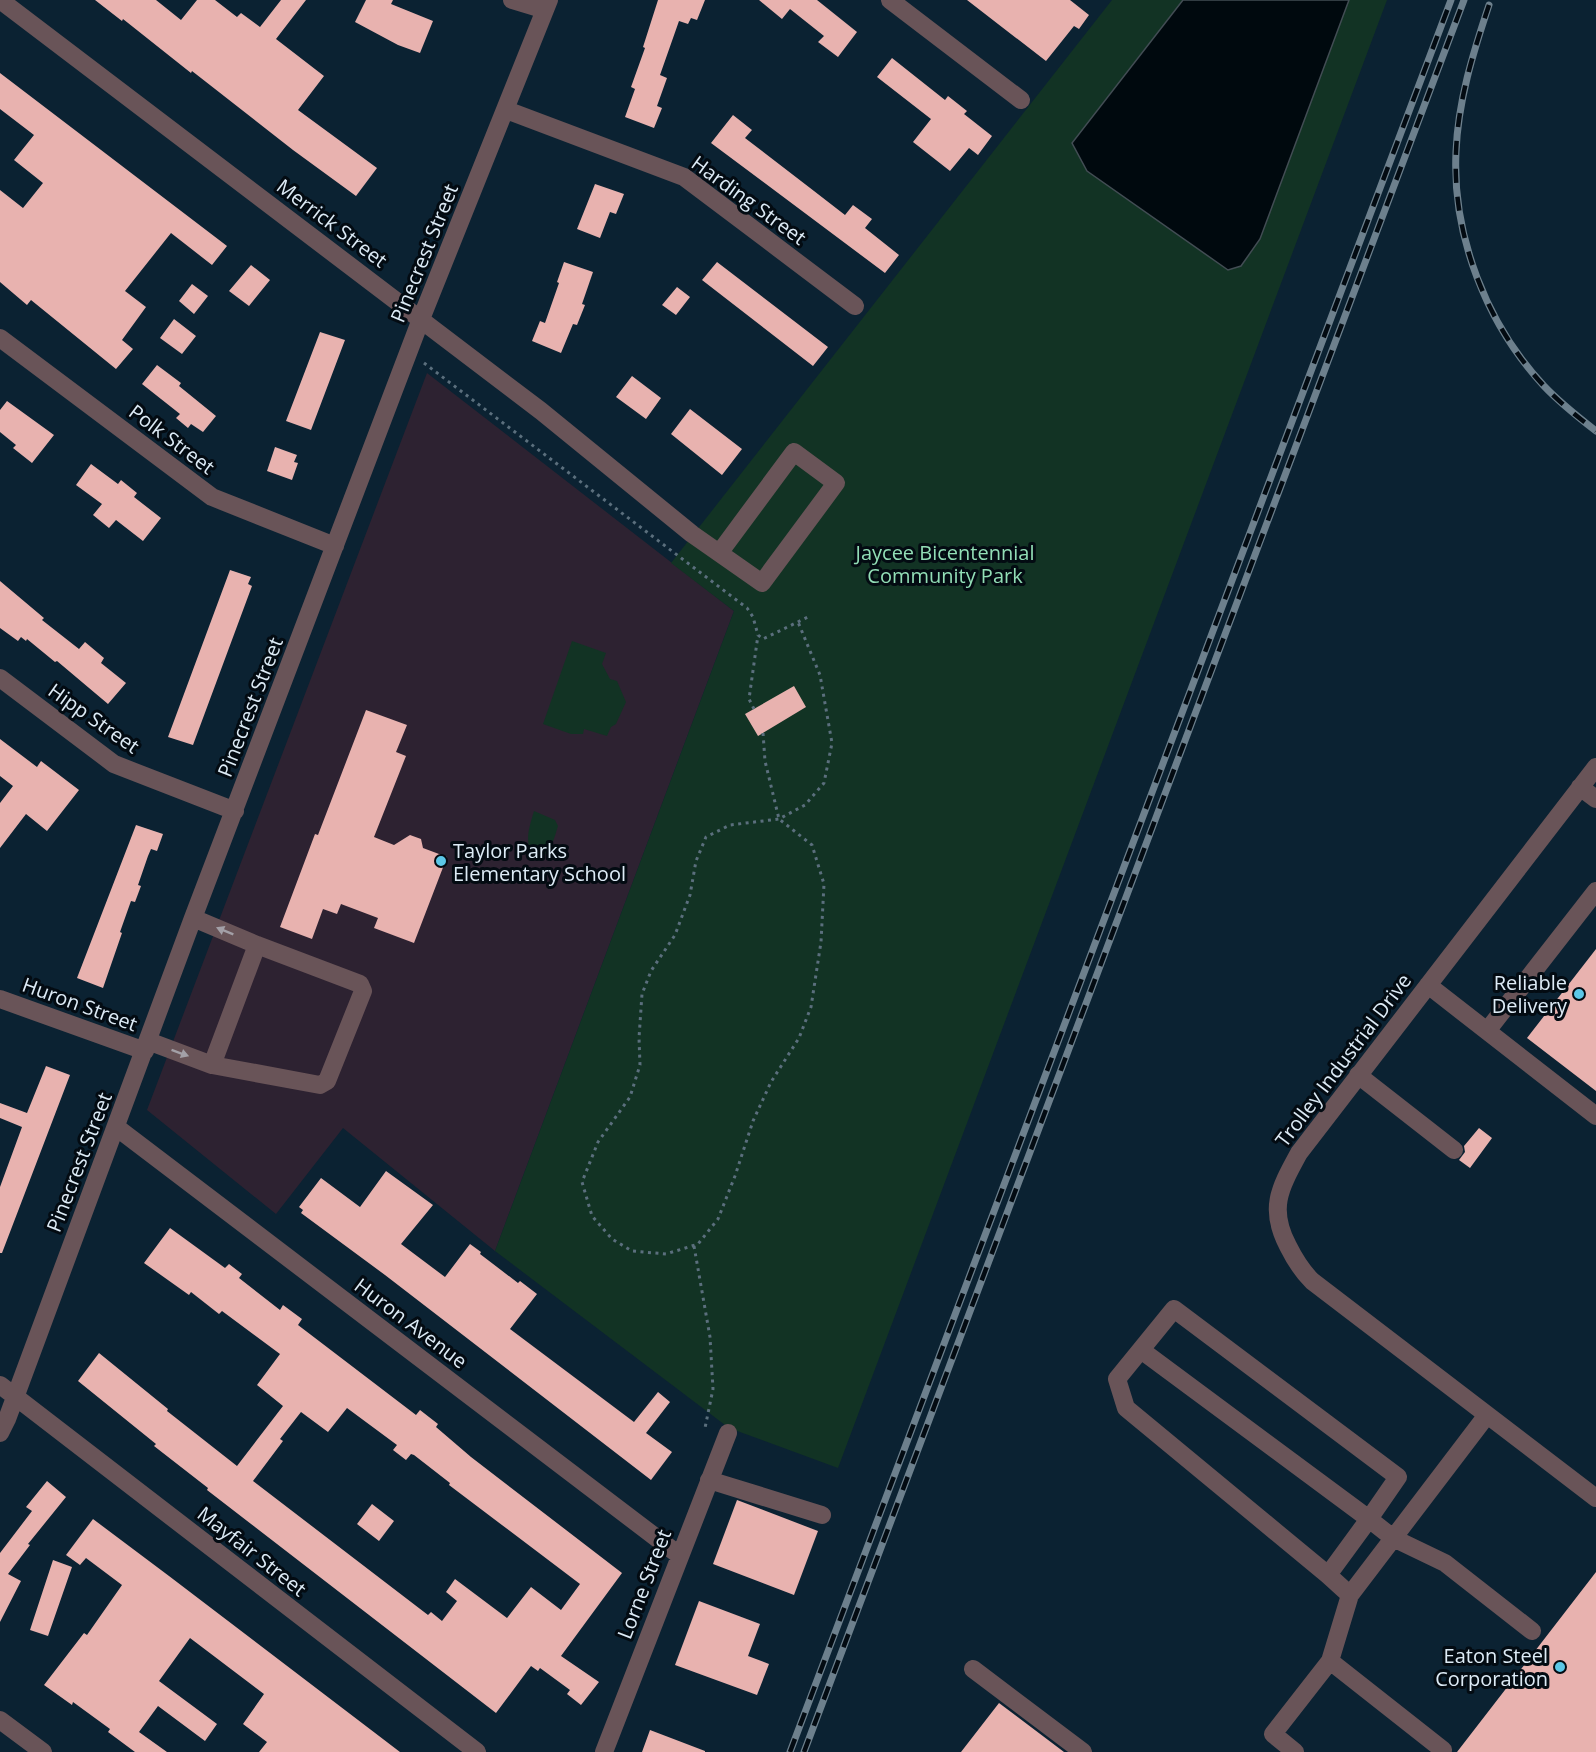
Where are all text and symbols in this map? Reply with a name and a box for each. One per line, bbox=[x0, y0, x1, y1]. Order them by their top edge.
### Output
street label: Harding Street bbox=[686, 149, 812, 251]
street label: Merrick Street bbox=[271, 173, 393, 273]
street label: Pinecrest Street bbox=[384, 180, 464, 326]
street label: Polk Street bbox=[124, 398, 220, 480]
park label: Jaycee Bicentennial Community Park bbox=[854, 539, 1034, 589]
street label: Pinecrest Street bbox=[211, 633, 289, 781]
street label: Hipp Street bbox=[43, 677, 145, 759]
place label: Taylor Parks Elementary School bbox=[453, 837, 626, 887]
marker: Taylor Parks Elementary School bbox=[434, 854, 448, 868]
one-way arrow bbox=[216, 925, 234, 935]
street label: Trolley Industrial Drive bbox=[1269, 968, 1417, 1152]
place label: Reliable Delivery bbox=[1492, 969, 1568, 1019]
street label: Huron Street bbox=[19, 971, 141, 1037]
marker: Reliable Delivery bbox=[1572, 987, 1586, 1001]
one-way arrow bbox=[171, 1049, 189, 1059]
street label: Pinecrest Street bbox=[40, 1088, 118, 1236]
street label: Huron Avenue bbox=[349, 1272, 473, 1374]
street label: Mayfair Street bbox=[192, 1500, 312, 1602]
street label: Lorne Street bbox=[611, 1525, 677, 1643]
place label: Eaton Steel Corporation bbox=[1435, 1642, 1548, 1692]
marker: Eaton Steel Corporation bbox=[1553, 1660, 1567, 1674]

